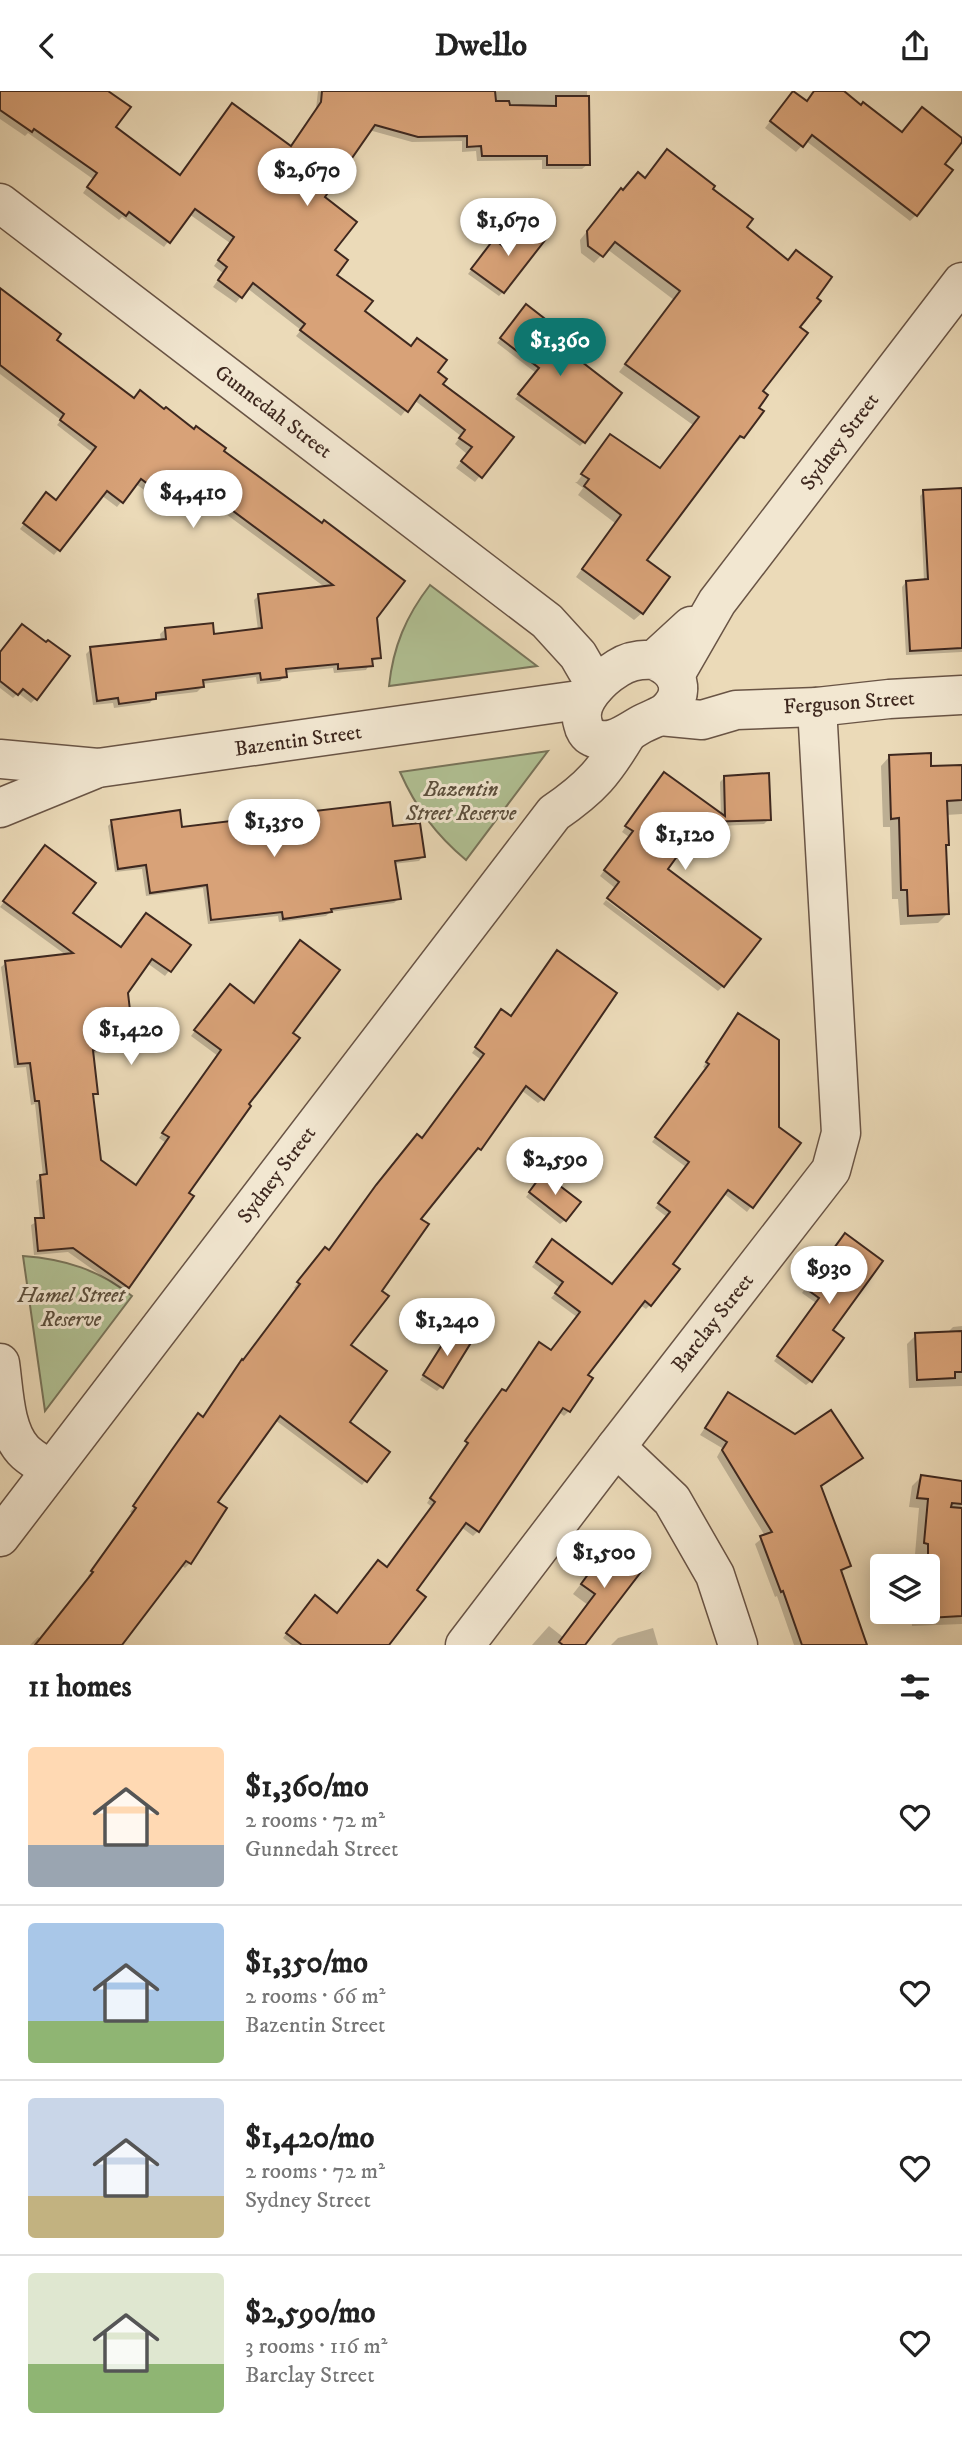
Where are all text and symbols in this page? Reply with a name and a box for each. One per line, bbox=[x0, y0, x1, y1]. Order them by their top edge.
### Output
text: Dwello bbox=[435, 26, 527, 66]
icon: back bbox=[28, 27, 66, 65]
icon: share bbox=[896, 27, 934, 65]
pin: $2,670 bbox=[250, 149, 364, 208]
text: $2,670 bbox=[274, 156, 340, 185]
pin: $1,670 bbox=[451, 199, 565, 258]
text: $1,670 bbox=[476, 206, 540, 235]
pin: $1,360 bbox=[503, 319, 617, 378]
text: $1,360 bbox=[530, 326, 590, 355]
street label: Gunnedah Street bbox=[209, 359, 337, 465]
street label: Sydney Street bbox=[795, 388, 885, 496]
pin: $4,410 bbox=[136, 471, 250, 530]
text: $4,410 bbox=[160, 478, 226, 507]
street label: Ferguson Street bbox=[782, 685, 916, 721]
street label: Bazentin Street bbox=[233, 719, 364, 763]
park label: Bazentin Street Reserve bbox=[405, 777, 517, 827]
pin: $1,350 bbox=[217, 799, 331, 859]
text: $1,350 bbox=[244, 807, 304, 836]
pin: $1,120 bbox=[628, 813, 742, 872]
text: $1,120 bbox=[655, 820, 715, 849]
pin: $1,420 bbox=[74, 1007, 188, 1067]
text: $1,420 bbox=[99, 1015, 163, 1044]
street label: Sydney Street bbox=[232, 1121, 322, 1229]
pin: $2,590 bbox=[498, 1137, 612, 1197]
text: $2,590 bbox=[522, 1145, 588, 1174]
pin: $930 bbox=[788, 1247, 870, 1306]
text: $930 bbox=[807, 1254, 851, 1283]
street label: Barclay Street bbox=[666, 1268, 760, 1378]
park label: Hamel Street Reserve bbox=[16, 1283, 126, 1333]
pin: $1,240 bbox=[390, 1299, 504, 1358]
text: $1,240 bbox=[415, 1306, 479, 1335]
pin: $1,500 bbox=[547, 1531, 661, 1590]
text: $1,500 bbox=[572, 1538, 636, 1567]
map controls bbox=[870, 1554, 940, 1624]
button: layers bbox=[870, 1554, 940, 1624]
icon: filters bbox=[896, 1668, 934, 1706]
text: 11 homes bbox=[28, 1669, 132, 1706]
text: $1,360/mo bbox=[245, 1769, 369, 1806]
icon: home bbox=[84, 1775, 168, 1859]
icon: heart bbox=[896, 1798, 934, 1836]
text: 2 rooms · 72 m² bbox=[245, 1806, 385, 1835]
text: Gunnedah Street bbox=[245, 1835, 398, 1864]
text: $1,350/mo bbox=[245, 1945, 368, 1982]
icon: home bbox=[84, 1951, 168, 2035]
icon: heart bbox=[896, 1974, 934, 2012]
text: 2 rooms · 66 m² bbox=[245, 1982, 385, 2011]
text: Bazentin Street bbox=[245, 2011, 385, 2040]
text: $1,420/mo bbox=[245, 2120, 374, 2157]
icon: home bbox=[84, 2126, 168, 2210]
icon: heart bbox=[896, 2149, 934, 2187]
text: 2 rooms · 72 m² bbox=[245, 2157, 385, 2186]
text: Sydney Street bbox=[245, 2186, 371, 2215]
text: $2,590/mo bbox=[245, 2295, 375, 2332]
icon: home bbox=[84, 2301, 168, 2385]
icon: heart bbox=[896, 2324, 934, 2362]
text: 3 rooms · 116 m² bbox=[245, 2332, 388, 2361]
text: Barclay Street bbox=[245, 2361, 375, 2390]

